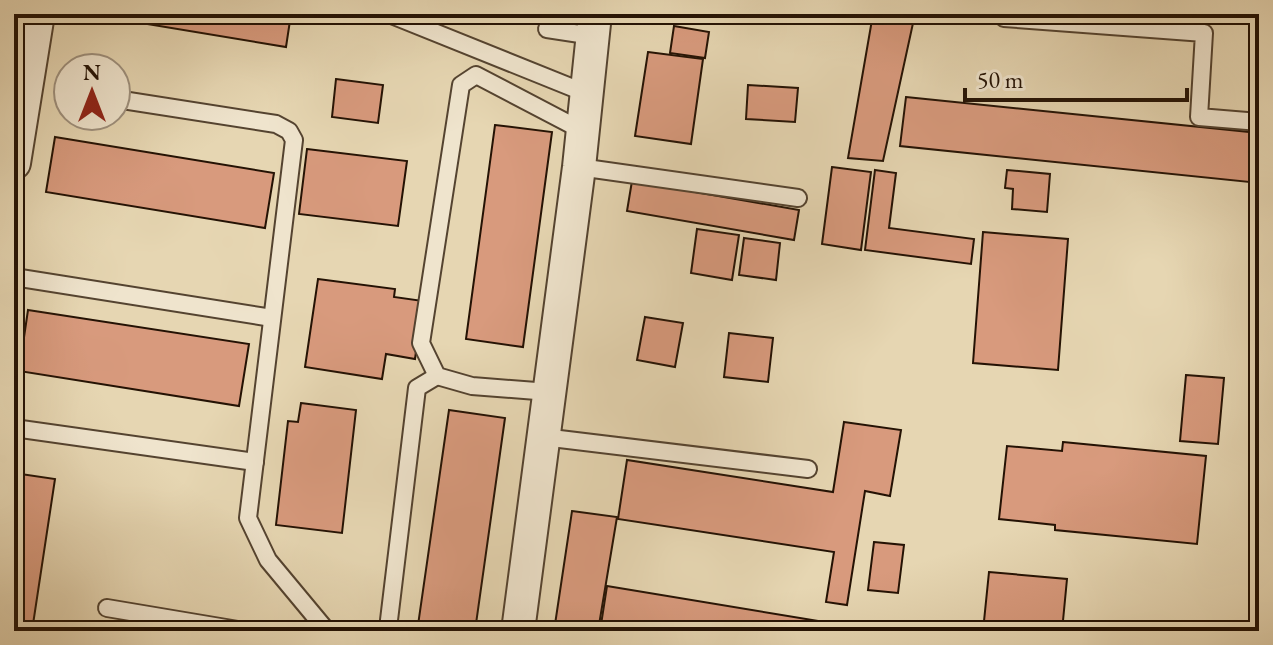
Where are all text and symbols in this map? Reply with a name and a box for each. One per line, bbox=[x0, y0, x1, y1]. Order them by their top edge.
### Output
north arrow bbox=[52, 52, 132, 132]
scale bar bbox=[965, 52, 1187, 102]
text: N bbox=[83, 58, 101, 87]
text: 50 m bbox=[977, 64, 1024, 95]

